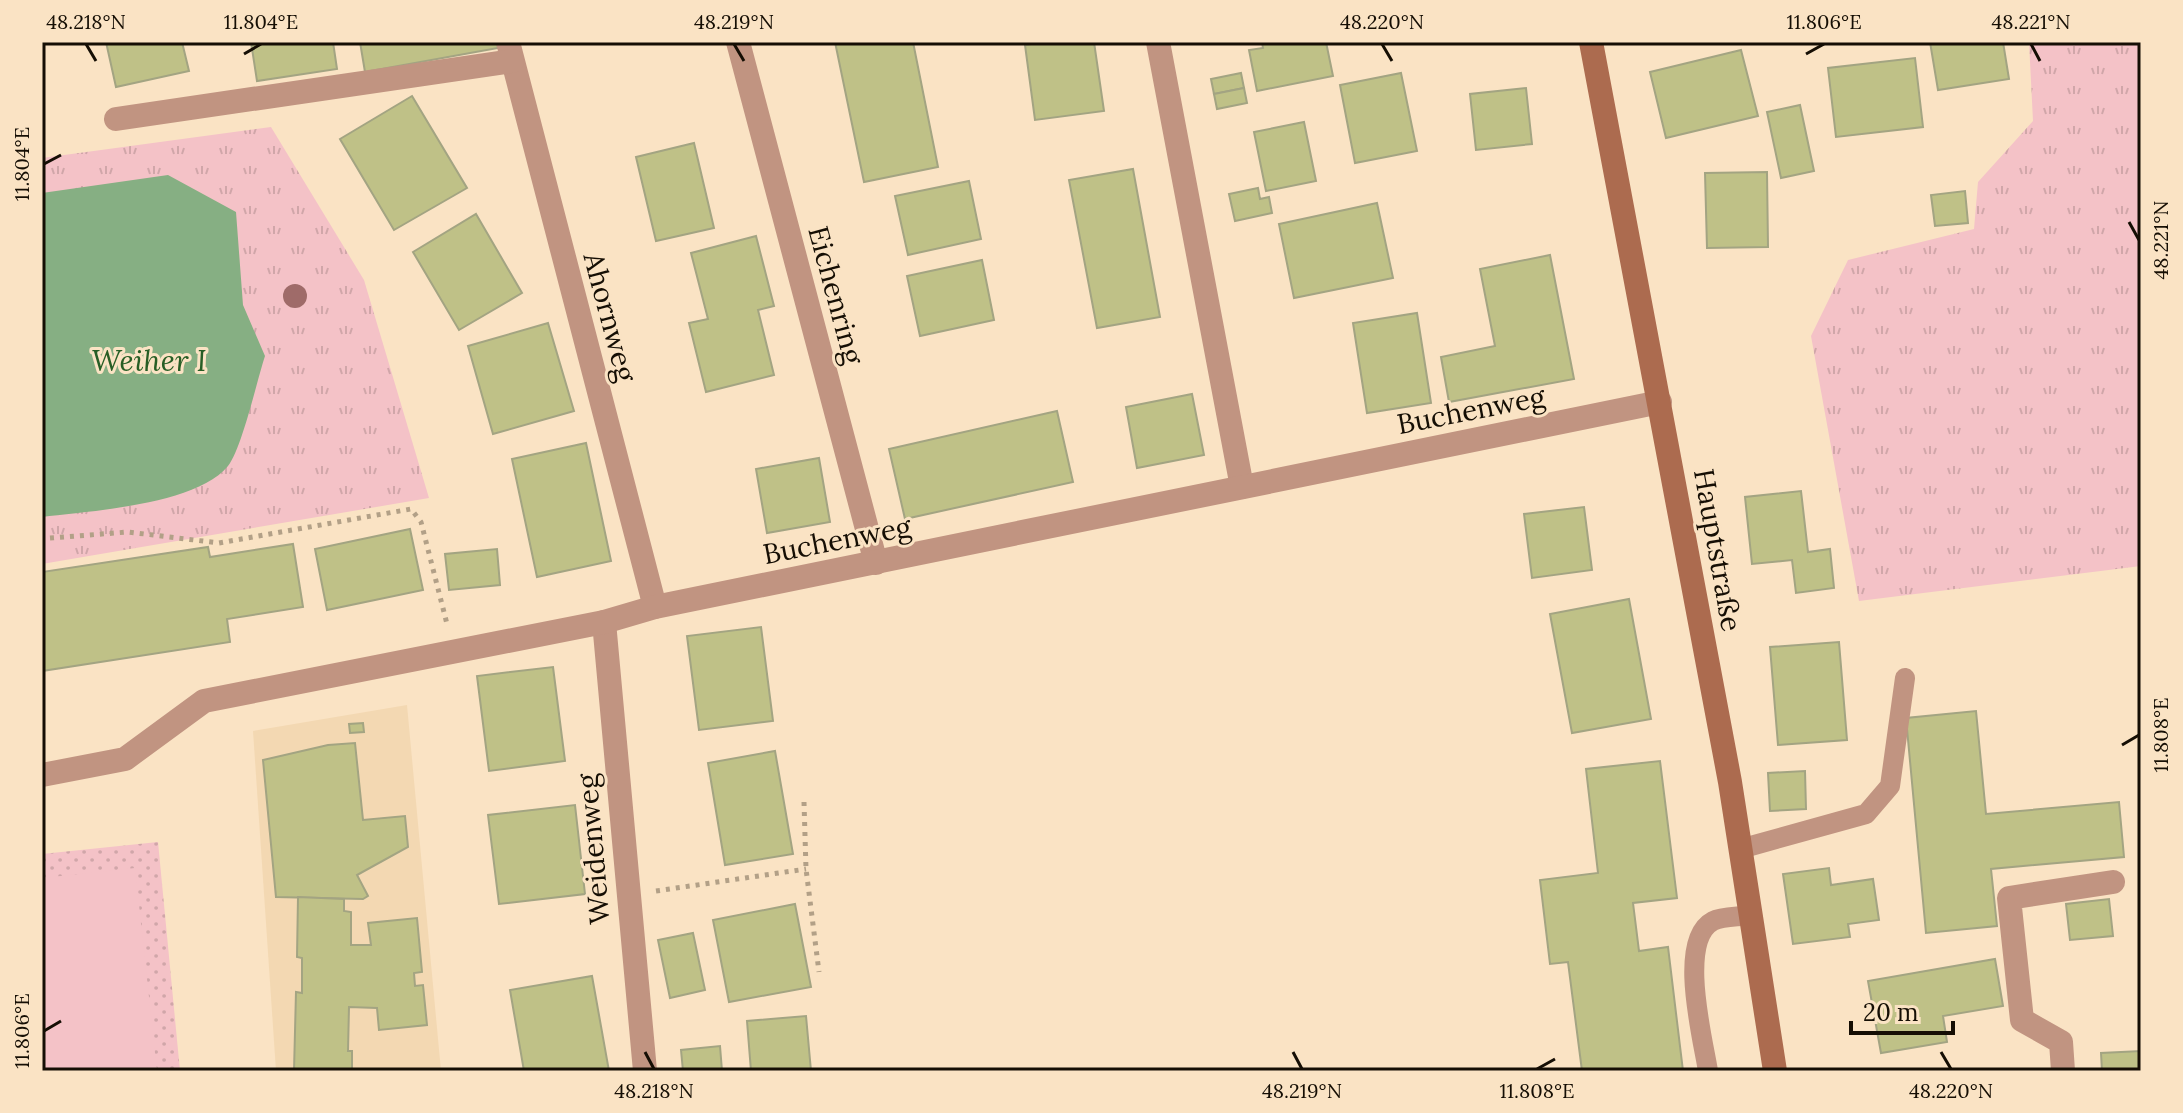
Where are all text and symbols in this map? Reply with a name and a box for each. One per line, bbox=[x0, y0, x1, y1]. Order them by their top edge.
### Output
text: 48.218°N bbox=[46, 9, 126, 34]
text: 11.804°E bbox=[224, 9, 298, 34]
text: 48.219°N bbox=[694, 9, 774, 34]
text: 48.220°N bbox=[1340, 9, 1424, 34]
text: 11.806°E bbox=[1786, 9, 1862, 34]
text: 48.221°N bbox=[1991, 9, 2071, 34]
text: 11.804°E bbox=[9, 127, 34, 201]
text: 48.221°N bbox=[2148, 200, 2173, 280]
street label: Eichenring bbox=[800, 222, 872, 369]
street label: Ahornweg bbox=[575, 248, 645, 386]
water label: Weiher I bbox=[92, 341, 206, 379]
street label: Buchenweg bbox=[1394, 378, 1549, 442]
street label: Hauptstraße bbox=[1686, 466, 1750, 634]
street label: Buchenweg bbox=[760, 508, 915, 572]
text: 11.808°E bbox=[2148, 698, 2173, 772]
street label: Weidenweg bbox=[568, 772, 618, 926]
scale bar bbox=[1851, 985, 1953, 1035]
text: 11.806°E bbox=[9, 993, 34, 1069]
text: 20 m bbox=[1863, 997, 1919, 1028]
text: 48.218°N bbox=[614, 1078, 694, 1103]
text: 48.219°N bbox=[1262, 1078, 1342, 1103]
text: 11.808°E bbox=[1500, 1078, 1574, 1103]
text: 48.220°N bbox=[1909, 1078, 1993, 1103]

